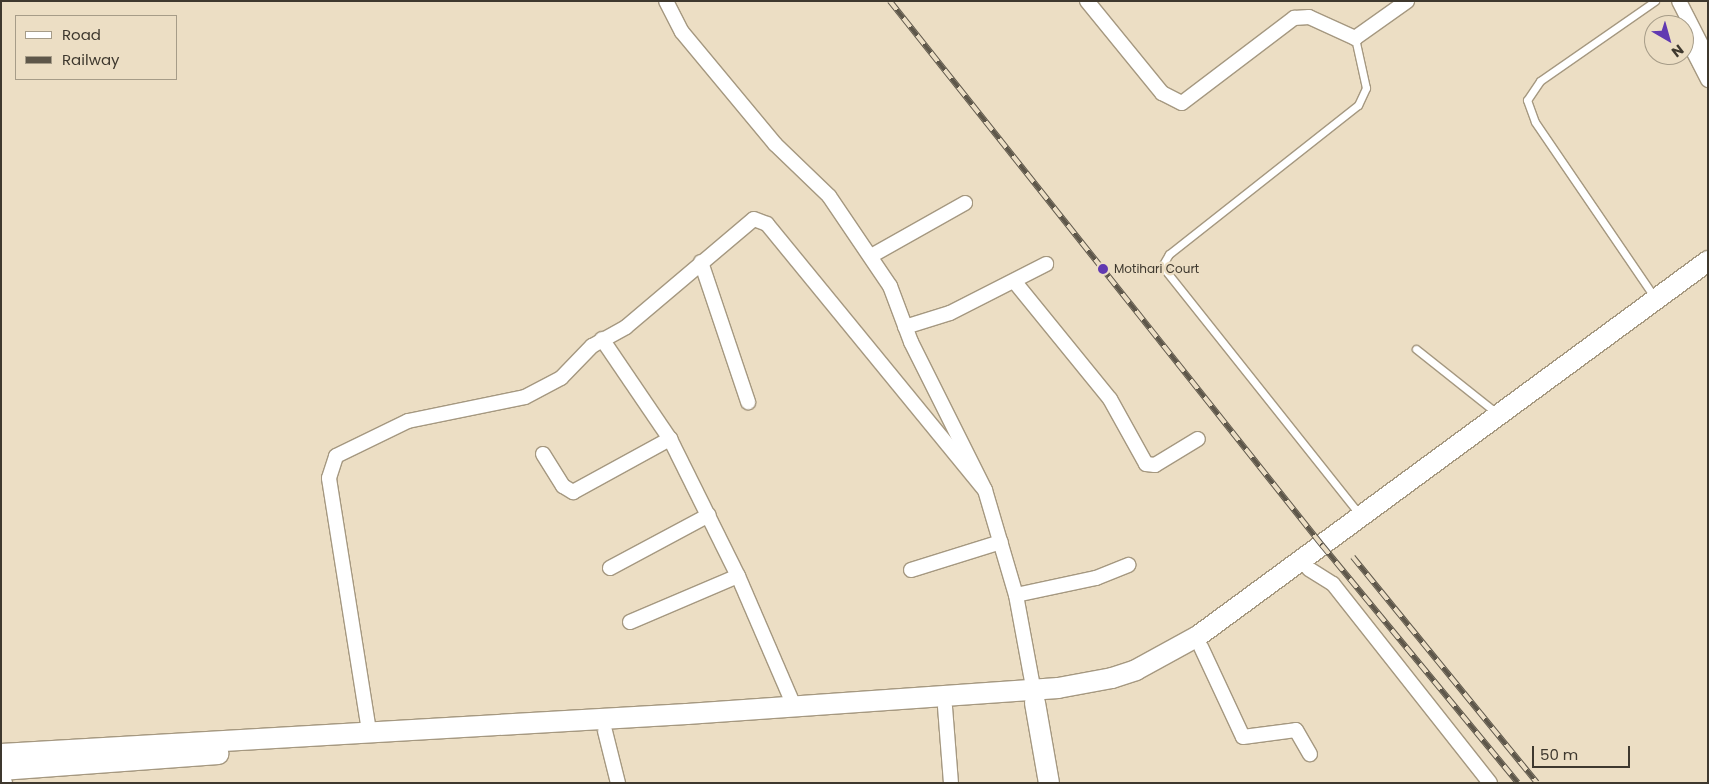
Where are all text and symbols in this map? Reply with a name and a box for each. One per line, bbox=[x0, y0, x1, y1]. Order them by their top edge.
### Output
legend bbox=[15, 15, 178, 80]
north arrow bbox=[1644, 15, 1694, 65]
text: Road bbox=[62, 24, 101, 45]
text: N bbox=[1667, 40, 1688, 62]
text: Railway bbox=[62, 49, 120, 70]
marker: Motihari Court bbox=[1096, 262, 1110, 276]
place label: Motihari Court bbox=[1114, 262, 1199, 276]
scale bar bbox=[1534, 736, 1632, 768]
text: 50 m bbox=[1540, 744, 1578, 765]

